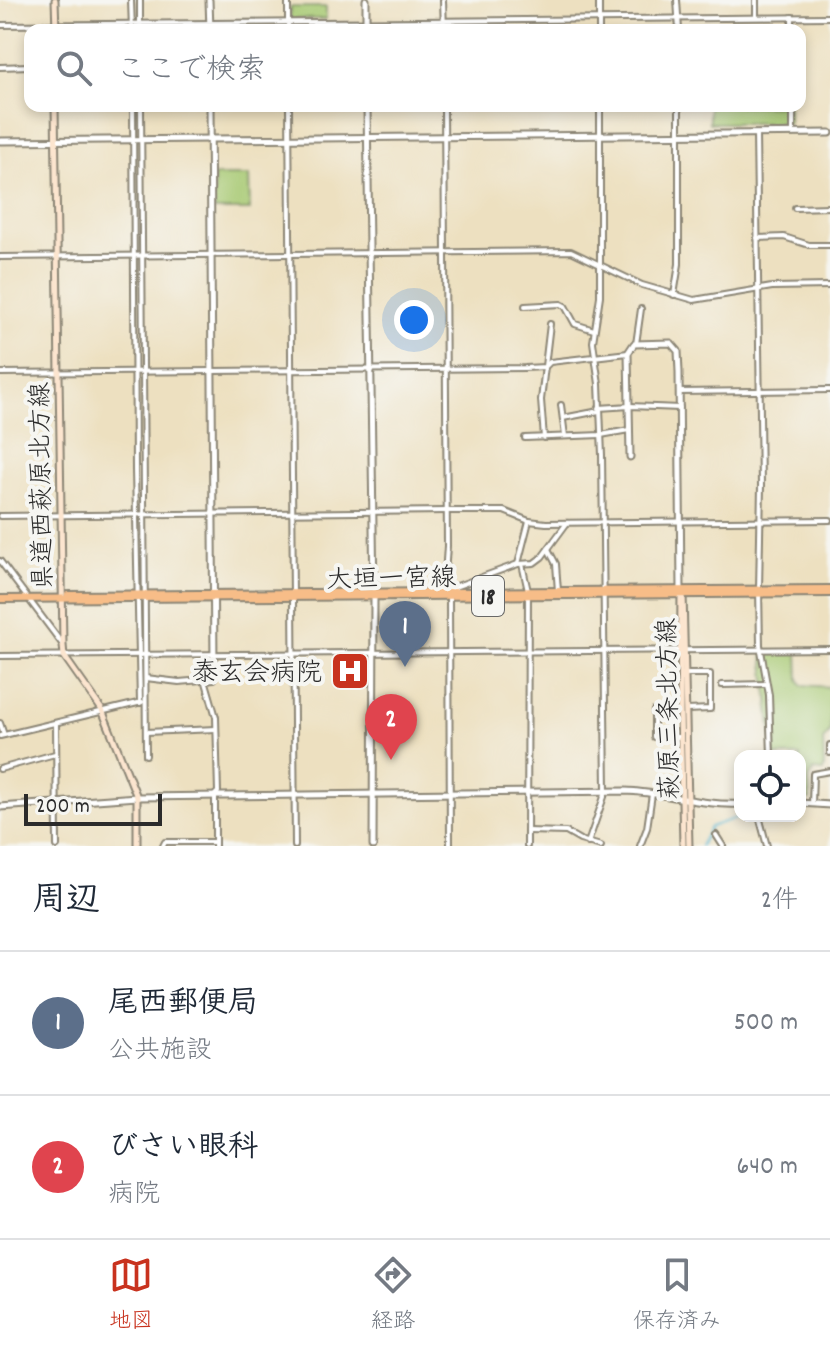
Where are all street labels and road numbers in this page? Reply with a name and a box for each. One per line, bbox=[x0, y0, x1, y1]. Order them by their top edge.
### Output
street label: 県道西萩原北方線 bbox=[23, 382, 64, 590]
street label: 大垣一宮線 bbox=[326, 561, 456, 600]
road number: 18 bbox=[472, 576, 504, 616]
street label: 萩原三条北方線 bbox=[650, 618, 691, 800]

